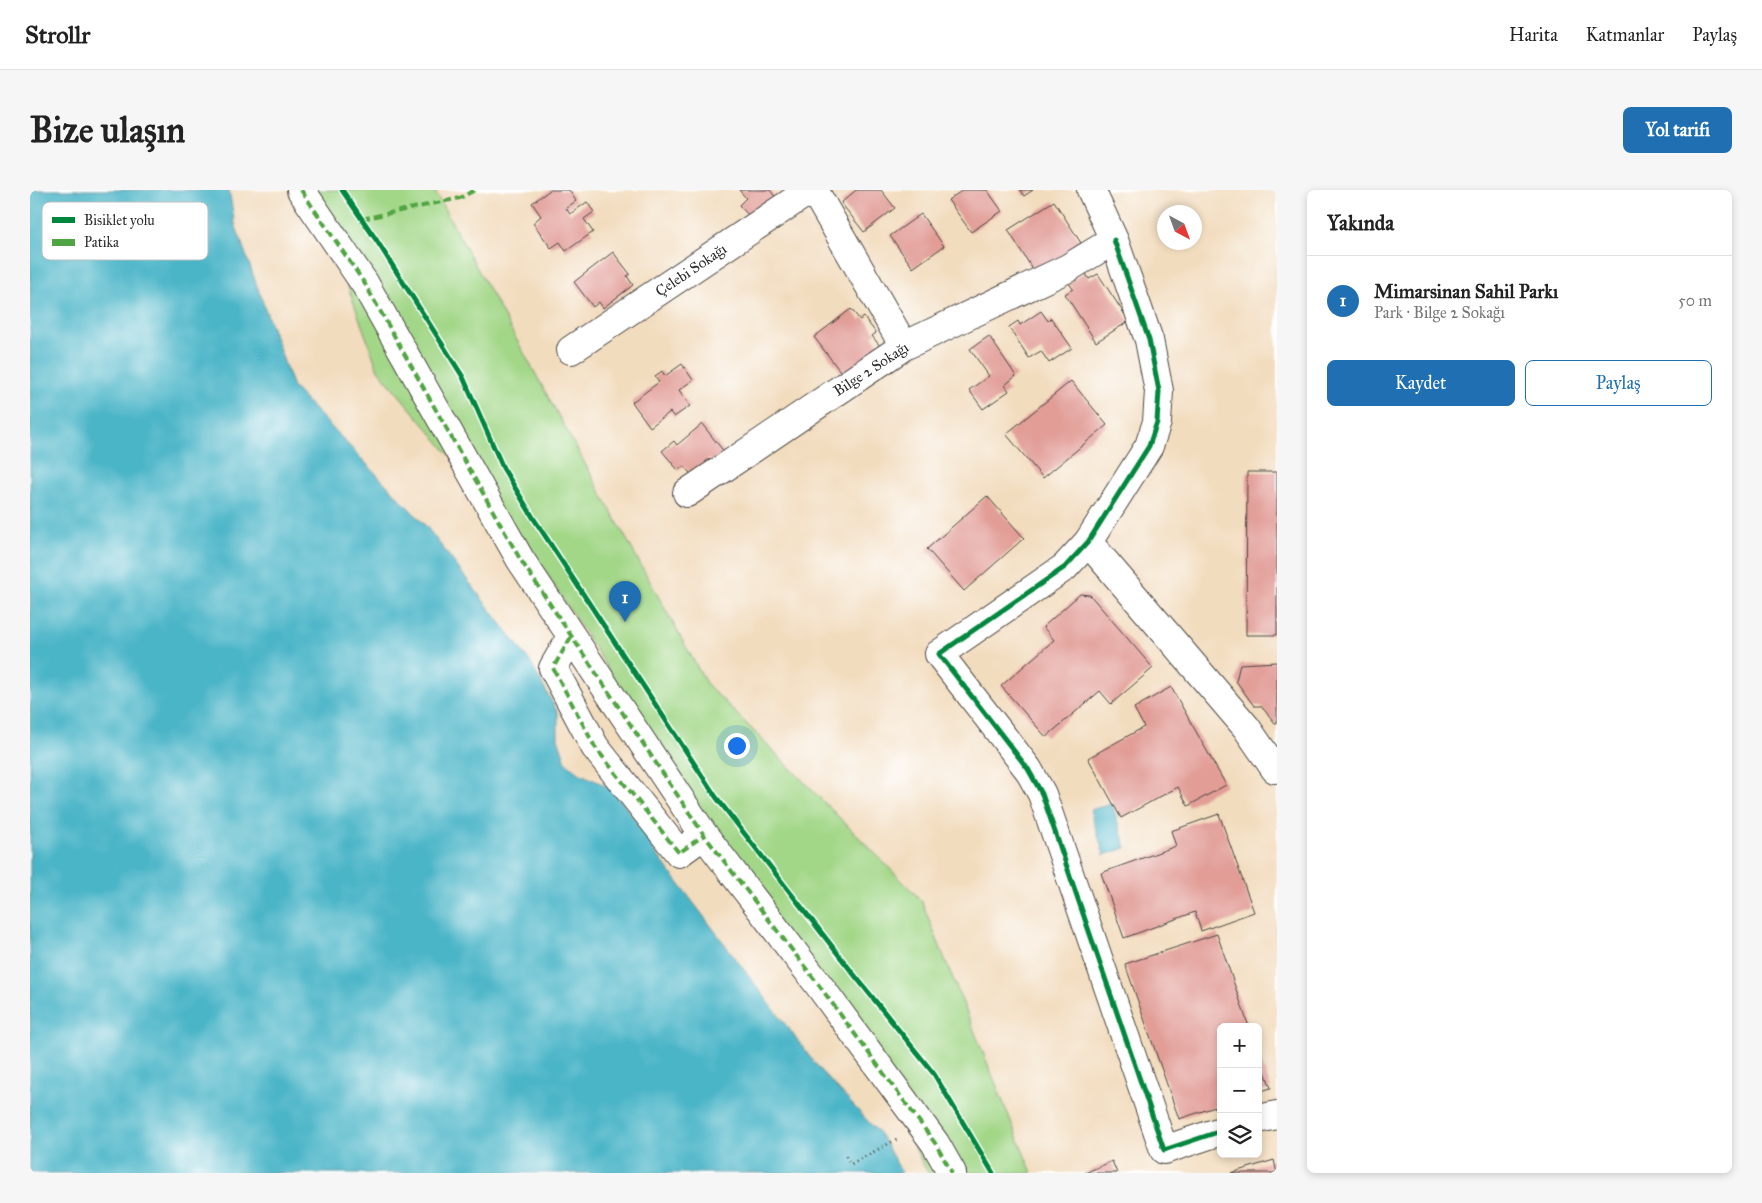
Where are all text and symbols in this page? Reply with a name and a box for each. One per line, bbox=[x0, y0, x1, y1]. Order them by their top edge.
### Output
text: Strollr bbox=[25, 20, 90, 50]
text: Harita bbox=[1509, 24, 1558, 46]
text: Katmanlar bbox=[1586, 24, 1664, 46]
text: Paylaş bbox=[1692, 24, 1737, 46]
button: Yol tarifi bbox=[1623, 107, 1732, 153]
text: Bize ulaşın bbox=[30, 109, 185, 152]
legend bbox=[42, 202, 208, 260]
north arrow bbox=[1157, 205, 1202, 250]
text: Yakında bbox=[1327, 210, 1394, 236]
text: Bisiklet yolu bbox=[84, 212, 155, 229]
text: Patika bbox=[84, 234, 119, 251]
street label: Çelebi Sokağı bbox=[652, 240, 730, 300]
text: Mimarsinan Sahil Parkı bbox=[1374, 280, 1558, 303]
text: 1 bbox=[1340, 291, 1346, 310]
text: 50 m bbox=[1678, 291, 1712, 310]
text: Park · Bilge 2 Sokağı bbox=[1374, 303, 1505, 322]
street label: Bilge 2 Sokağı bbox=[830, 338, 912, 400]
button: Kaydet bbox=[1327, 360, 1515, 406]
button: Paylaş bbox=[1525, 360, 1712, 406]
pin: 1 bbox=[609, 581, 641, 622]
your location bbox=[724, 733, 750, 759]
map controls bbox=[1217, 1023, 1262, 1158]
button: + bbox=[1217, 1023, 1262, 1068]
button: − bbox=[1217, 1068, 1262, 1113]
button: layers bbox=[1217, 1113, 1262, 1158]

